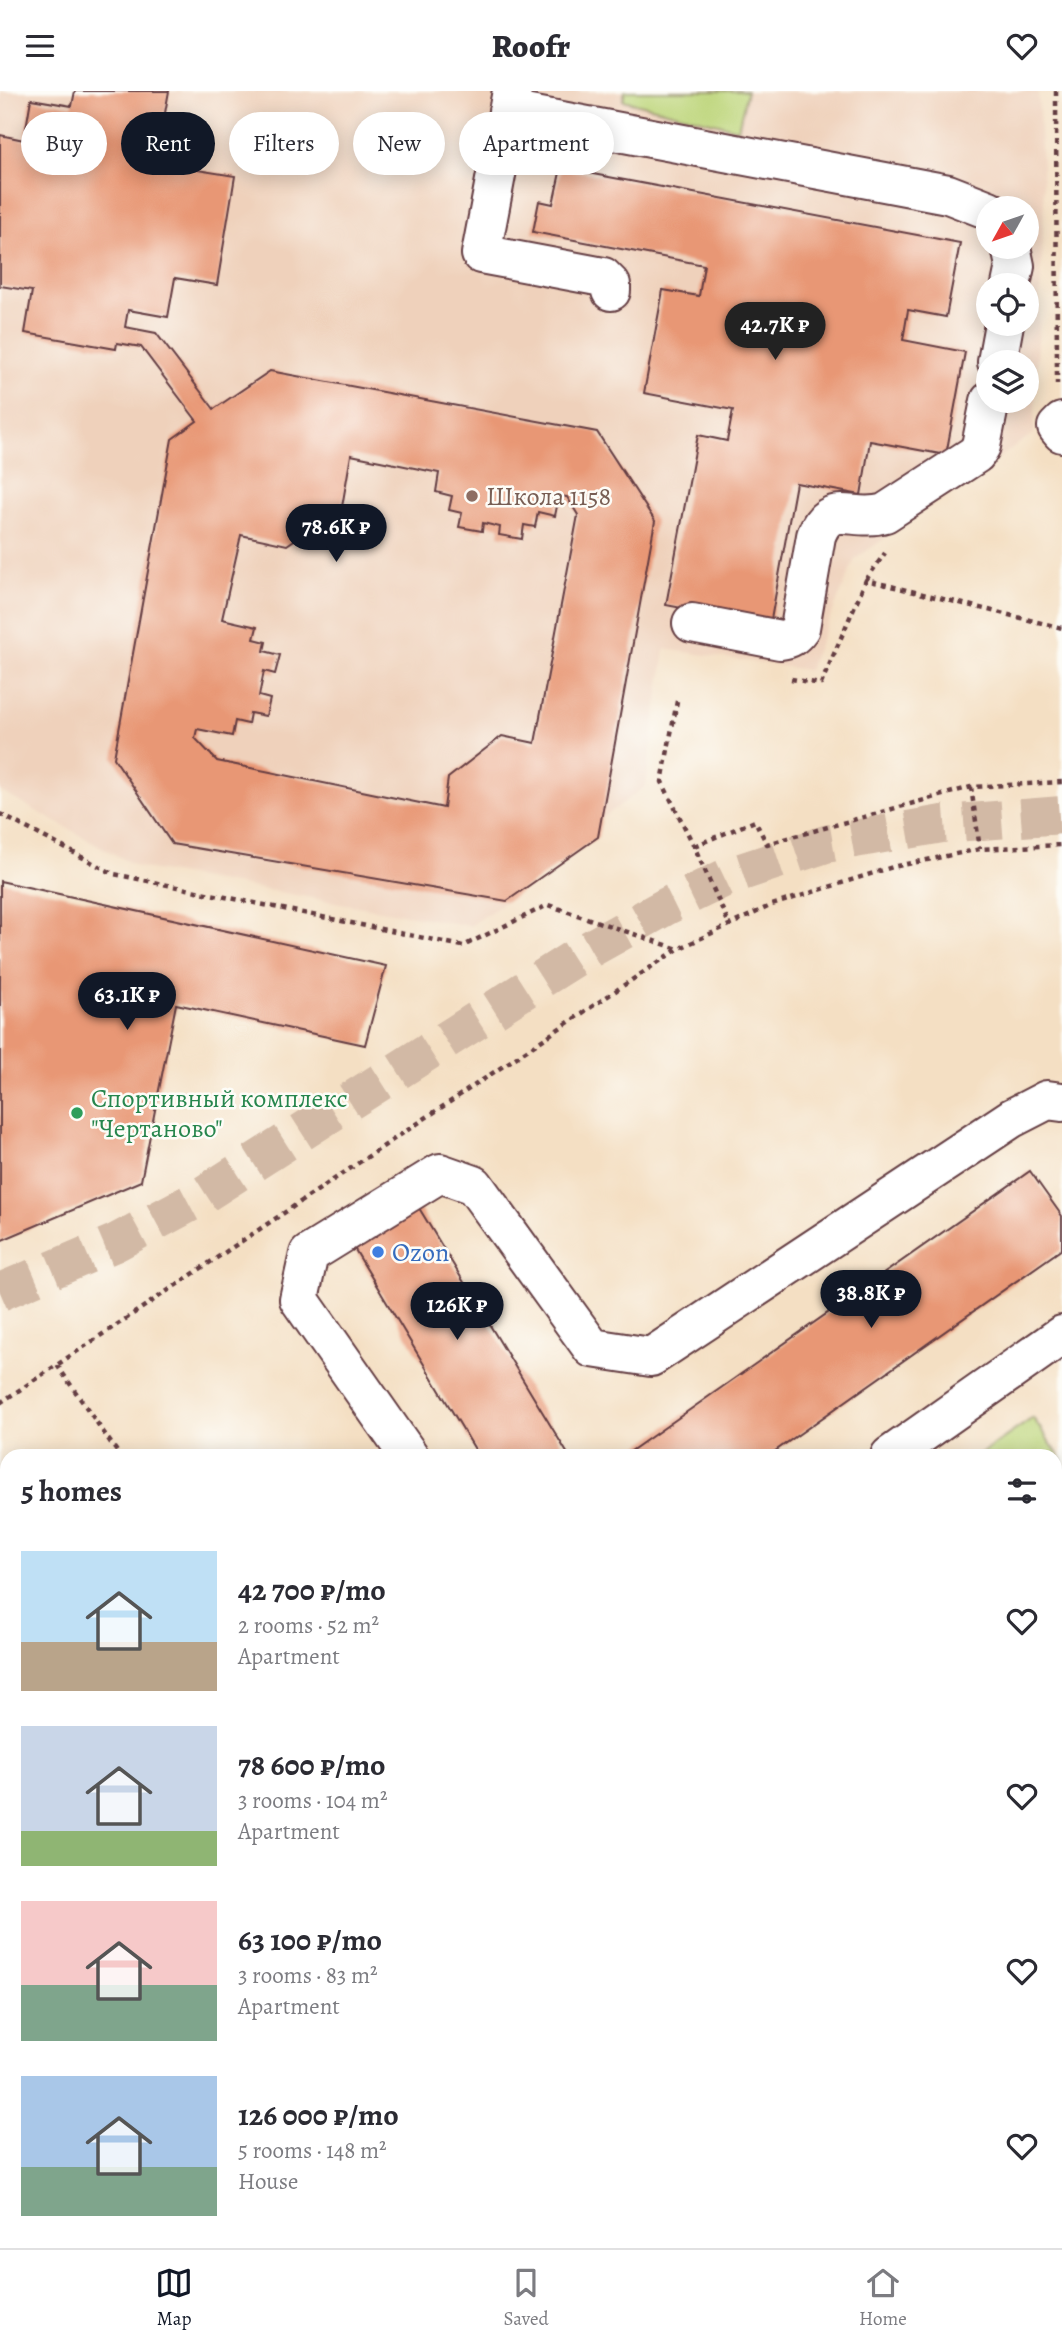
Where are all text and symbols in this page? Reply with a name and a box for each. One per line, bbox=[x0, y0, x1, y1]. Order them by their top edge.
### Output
text: Roofr bbox=[492, 24, 570, 68]
icon: menu bbox=[21, 27, 59, 65]
icon: heart bbox=[1003, 27, 1041, 65]
chip: Buy bbox=[21, 112, 107, 175]
chip: Rent bbox=[121, 112, 215, 175]
chip: Filters bbox=[229, 112, 339, 175]
chip: New bbox=[353, 112, 445, 175]
chip: Apartment bbox=[459, 112, 614, 175]
north arrow bbox=[976, 196, 1040, 259]
map controls bbox=[976, 196, 1039, 413]
button: locate bbox=[976, 273, 1039, 336]
pin: 42.7K ₽ bbox=[710, 303, 840, 362]
text: 42.7K ₽ bbox=[741, 309, 809, 340]
button: layers bbox=[976, 350, 1039, 413]
place label: Школа 1158 bbox=[486, 479, 611, 514]
marker: Школа 1158 bbox=[464, 488, 480, 504]
pin: 78.6K ₽ bbox=[271, 505, 401, 564]
text: 78.6K ₽ bbox=[302, 511, 370, 542]
pin: 63.1K ₽ bbox=[62, 972, 192, 1032]
text: 63.1K ₽ bbox=[94, 979, 160, 1010]
place label: Спортивный комплекс "Чертаново" bbox=[91, 1081, 348, 1146]
marker: Спортивный комплекс "Чертаново" bbox=[69, 1105, 85, 1121]
place label: Ozon bbox=[392, 1235, 449, 1270]
marker: Ozon bbox=[370, 1244, 386, 1260]
pin: 38.8K ₽ bbox=[806, 1271, 936, 1330]
text: 38.8K ₽ bbox=[836, 1277, 906, 1308]
pin: 126K ₽ bbox=[400, 1283, 514, 1342]
text: 126K ₽ bbox=[427, 1289, 487, 1320]
text: 5 homes bbox=[21, 1471, 122, 1511]
icon: filters bbox=[1003, 1472, 1041, 1510]
text: 42 700 ₽/mo bbox=[238, 1570, 386, 1610]
icon: home bbox=[77, 1579, 161, 1663]
icon: heart bbox=[1003, 1602, 1041, 1640]
text: 2 rooms · 52 m² bbox=[238, 1610, 379, 1641]
text: Apartment bbox=[238, 1641, 340, 1672]
text: 78 600 ₽/mo bbox=[238, 1745, 386, 1785]
icon: home bbox=[77, 1754, 161, 1838]
icon: heart bbox=[1003, 1777, 1041, 1815]
text: 3 rooms · 104 m² bbox=[238, 1785, 387, 1816]
text: Apartment bbox=[238, 1816, 340, 1847]
text: 63 100 ₽/mo bbox=[238, 1920, 382, 1960]
icon: home bbox=[77, 1929, 161, 2013]
icon: heart bbox=[1003, 1952, 1041, 1990]
text: 3 rooms · 83 m² bbox=[238, 1960, 378, 1991]
text: Apartment bbox=[238, 1991, 340, 2022]
text: 126 000 ₽/mo bbox=[238, 2095, 399, 2135]
icon: home bbox=[77, 2104, 161, 2188]
icon: heart bbox=[1003, 2127, 1041, 2165]
text: 5 rooms · 148 m² bbox=[238, 2135, 387, 2166]
text: House bbox=[238, 2166, 298, 2197]
tab: Map bbox=[155, 2264, 193, 2332]
tab: Saved bbox=[504, 2264, 549, 2332]
tab: Home bbox=[859, 2264, 907, 2332]

